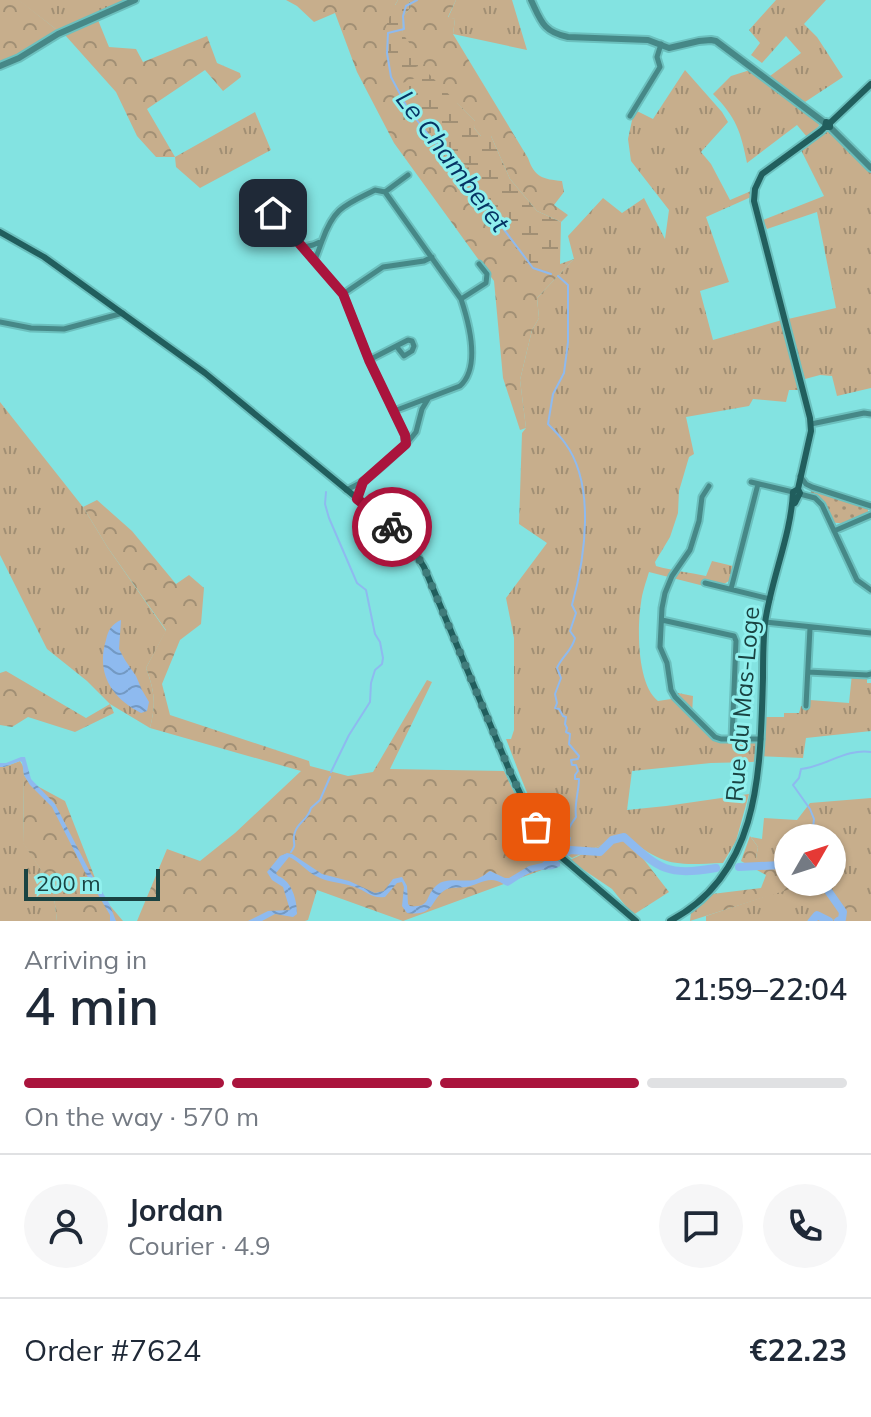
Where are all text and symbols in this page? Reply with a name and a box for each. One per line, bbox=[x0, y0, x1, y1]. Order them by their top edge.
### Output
water label: Le Chamberet bbox=[389, 84, 517, 239]
pin bbox=[239, 179, 307, 247]
icon: home bbox=[251, 191, 295, 235]
courier bbox=[352, 487, 432, 567]
icon: bike bbox=[370, 505, 414, 549]
street label: Rue du Mas-Loge bbox=[719, 605, 765, 803]
pin bbox=[502, 793, 570, 861]
icon: bag bbox=[514, 805, 558, 849]
north arrow bbox=[774, 824, 846, 896]
map controls bbox=[774, 824, 846, 896]
scale bar bbox=[24, 865, 160, 901]
text: 200 m bbox=[36, 869, 101, 897]
text: Arriving in bbox=[24, 943, 147, 976]
text: 21:59–22:04 bbox=[674, 970, 847, 1008]
text: 4 min bbox=[24, 973, 159, 1038]
text: On the way · 570 m bbox=[24, 1100, 259, 1133]
button: person bbox=[24, 1184, 108, 1268]
button: chat bbox=[659, 1184, 743, 1268]
button: phone bbox=[763, 1184, 847, 1268]
text: Jordan bbox=[128, 1191, 223, 1229]
text: Courier · 4.9 bbox=[128, 1229, 271, 1262]
text: Order #7624 bbox=[24, 1331, 201, 1369]
text: €22.23 bbox=[750, 1331, 847, 1369]

